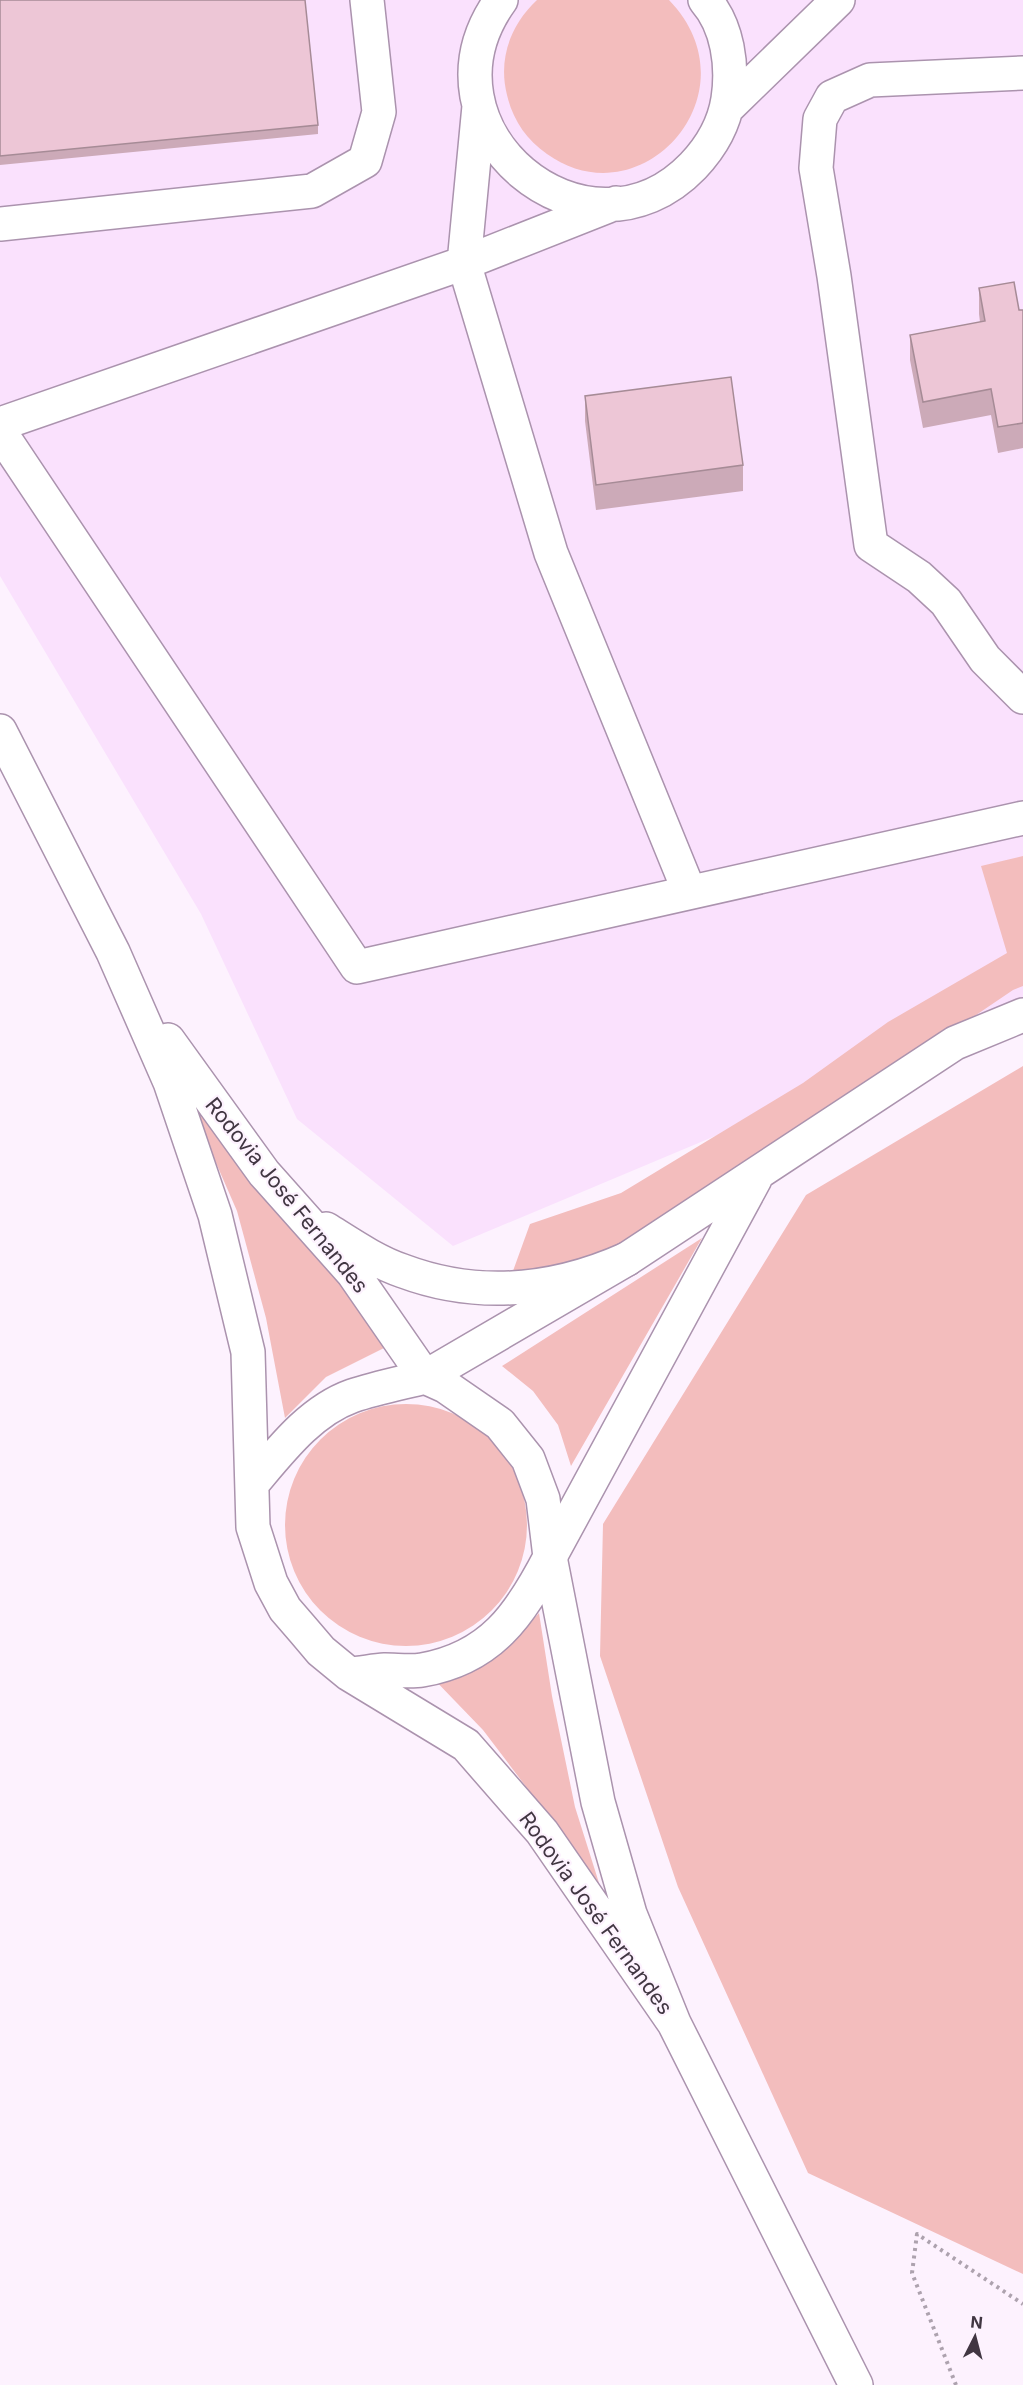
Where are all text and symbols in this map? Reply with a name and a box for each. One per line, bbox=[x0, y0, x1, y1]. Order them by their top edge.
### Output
street label: Rodovia José Fernandes bbox=[200, 1092, 374, 1298]
street label: Rodovia José Fernandes bbox=[514, 1807, 678, 2019]
north arrow bbox=[945, 2307, 1005, 2367]
text: N bbox=[969, 2311, 984, 2333]

